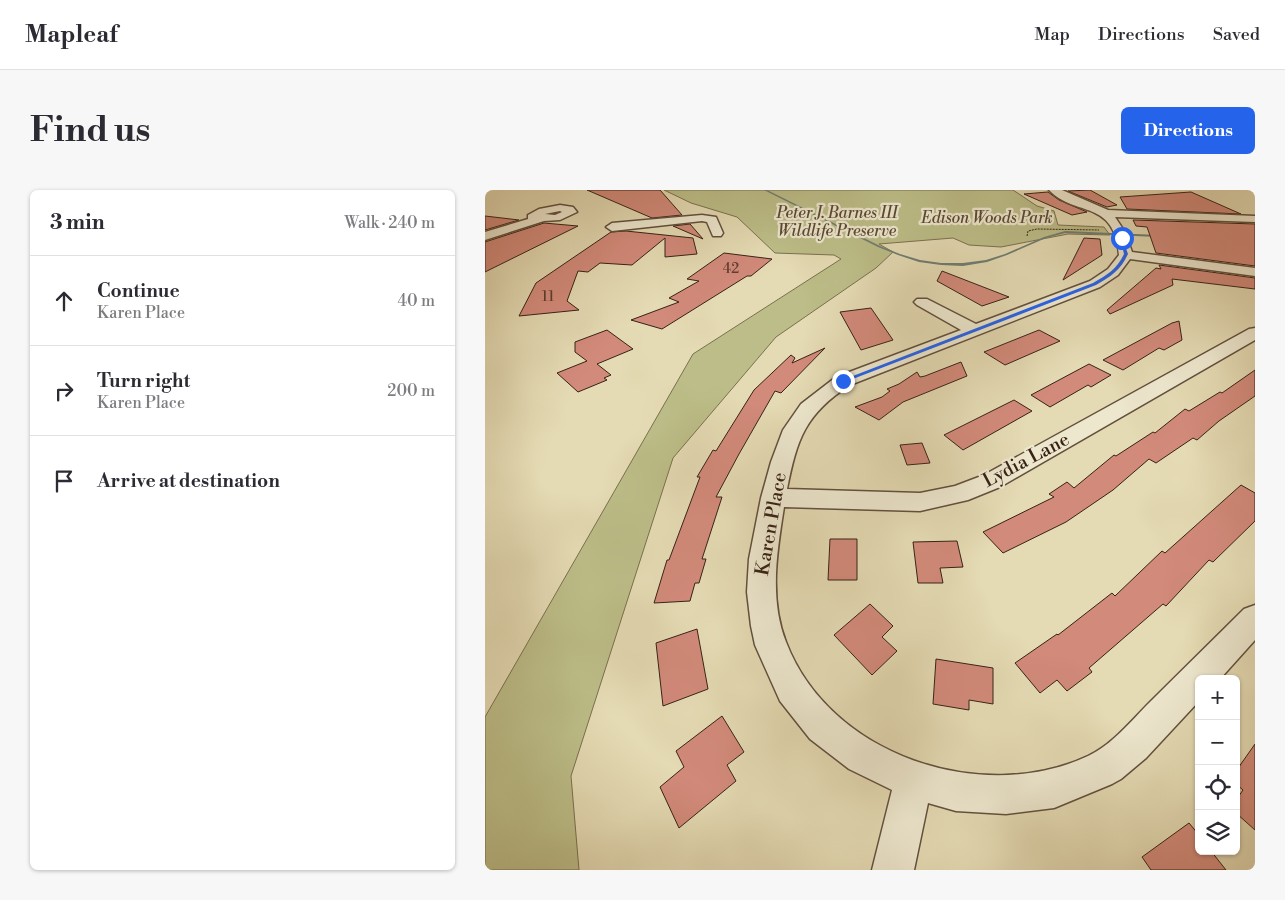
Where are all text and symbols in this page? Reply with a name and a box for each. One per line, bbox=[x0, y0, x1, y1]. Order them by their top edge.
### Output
text: Mapleaf bbox=[25, 20, 118, 50]
text: Map bbox=[1034, 23, 1070, 46]
text: Directions bbox=[1098, 23, 1185, 46]
text: Saved bbox=[1213, 23, 1260, 46]
button: Directions bbox=[1121, 107, 1255, 154]
text: Find us bbox=[30, 109, 150, 152]
park label: Peter J. Barnes III Wildlife Preserve bbox=[775, 203, 900, 241]
park label: Edison Woods Park bbox=[920, 208, 1053, 228]
text: 3 min bbox=[50, 210, 105, 236]
text: Walk · 240 m bbox=[344, 213, 435, 233]
route start bbox=[1111, 227, 1134, 250]
house number: 42 bbox=[723, 260, 739, 278]
text: Continue bbox=[97, 279, 180, 303]
icon: ahead bbox=[50, 287, 78, 315]
house number: 11 bbox=[542, 288, 554, 306]
text: 40 m bbox=[398, 291, 435, 311]
text: Karen Place bbox=[97, 303, 185, 323]
text: Turn right bbox=[97, 369, 190, 393]
route end bbox=[832, 370, 855, 393]
icon: right bbox=[50, 377, 78, 405]
text: 200 m bbox=[387, 381, 435, 401]
text: Karen Place bbox=[97, 393, 185, 413]
street label: Lydia Lane bbox=[979, 427, 1073, 493]
icon: arrive bbox=[50, 467, 78, 495]
text: Arrive at destination bbox=[97, 469, 280, 493]
street label: Karen Place bbox=[750, 470, 792, 578]
map controls bbox=[1195, 675, 1240, 855]
button: + bbox=[1195, 675, 1240, 720]
button: − bbox=[1195, 720, 1240, 765]
button: locate bbox=[1195, 765, 1240, 810]
button: layers bbox=[1195, 810, 1240, 855]

